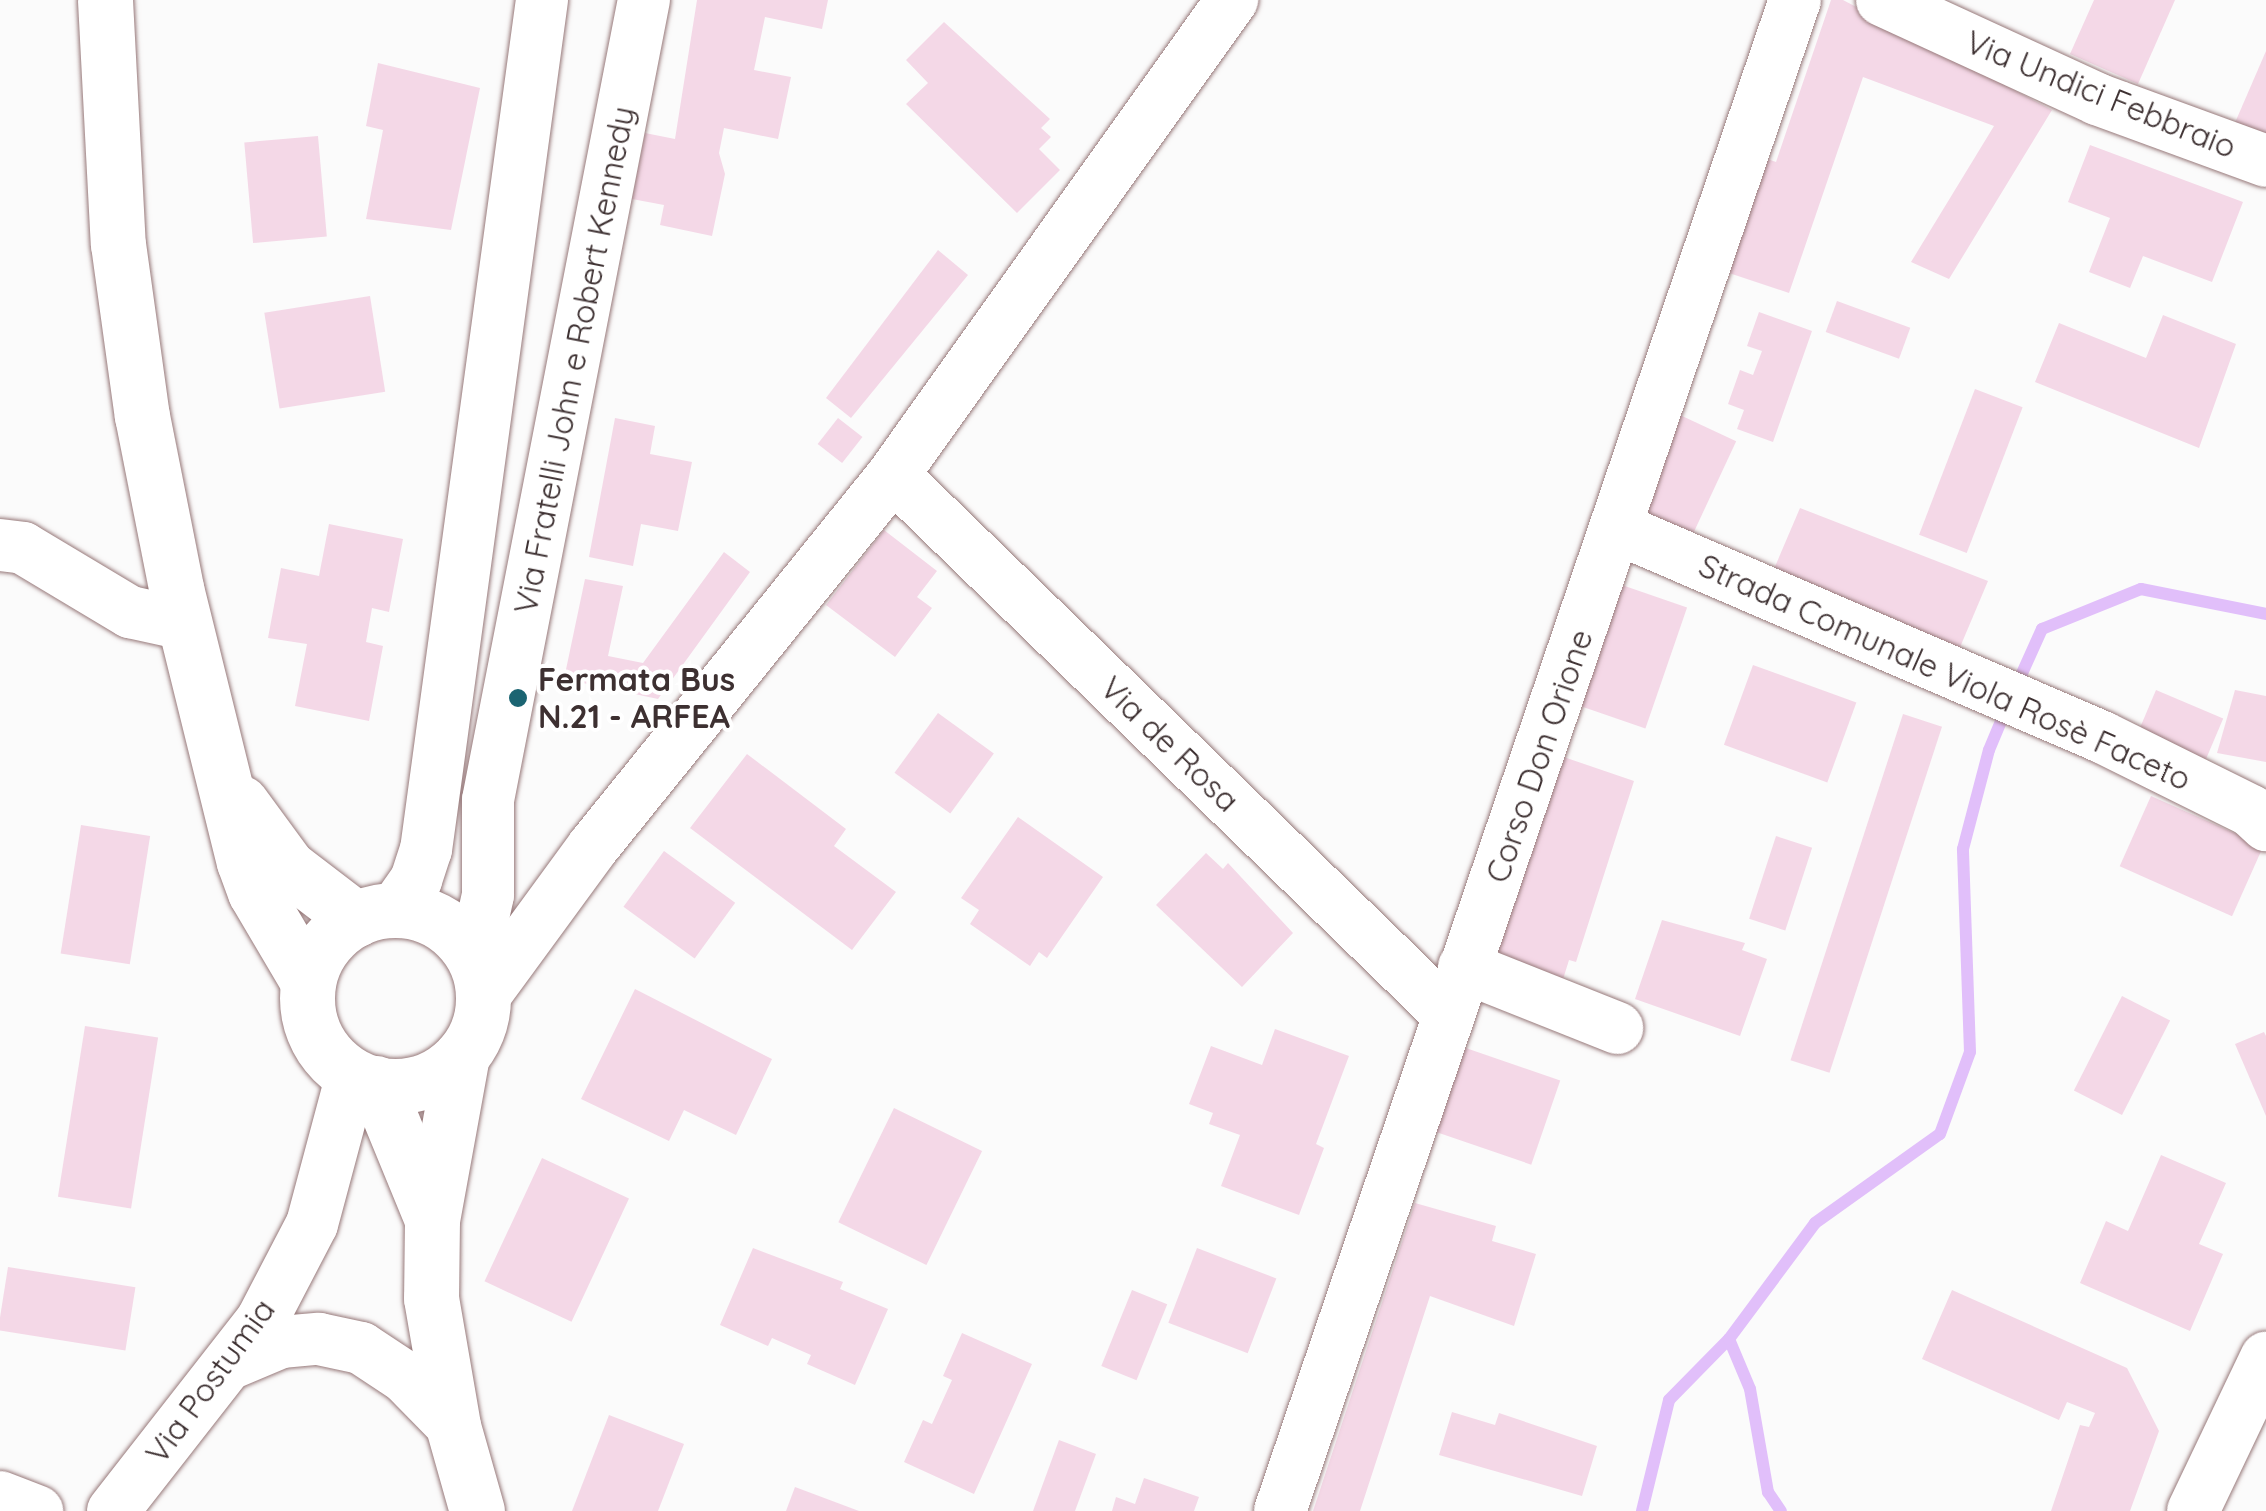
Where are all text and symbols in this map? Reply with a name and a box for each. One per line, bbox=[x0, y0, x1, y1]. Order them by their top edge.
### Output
street label: Via Undici Febbraio bbox=[1960, 22, 2242, 166]
street label: Via Fratelli John e Robert Kennedy bbox=[506, 103, 642, 617]
street label: Strada Comunale Viola Rosè Faceto bbox=[1693, 546, 2197, 798]
street label: Corso Don Orione bbox=[1478, 624, 1600, 888]
place label: Fermata Bus N.21 - ARFEA bbox=[538, 661, 735, 736]
street label: Via de Rosa bbox=[1093, 668, 1247, 820]
marker: Fermata Bus N.21 - ARFEA bbox=[507, 687, 529, 709]
street label: Via Postumia bbox=[138, 1291, 282, 1471]

